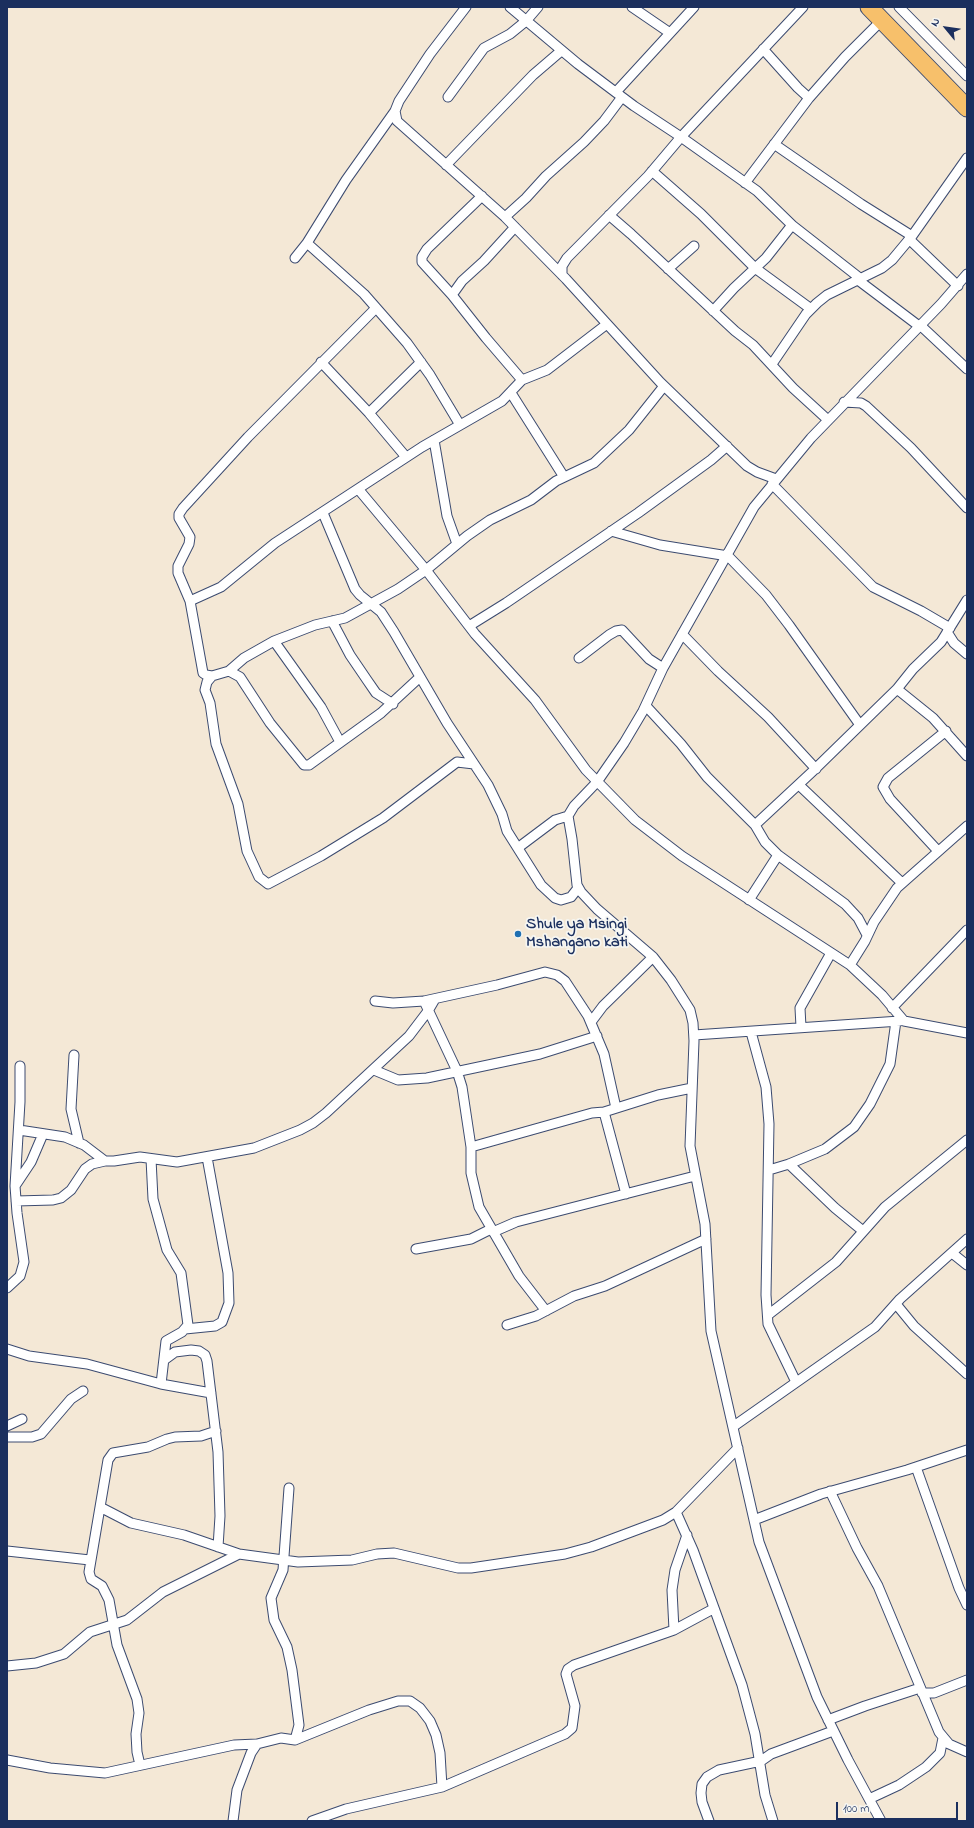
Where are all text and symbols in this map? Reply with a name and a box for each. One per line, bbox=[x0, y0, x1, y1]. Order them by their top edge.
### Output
north arrow bbox=[926, 8, 966, 48]
text: N bbox=[927, 15, 944, 29]
place label: Shule ya Msingi Mshangano kati bbox=[526, 915, 628, 953]
marker: Shule ya Msingi Mshangano kati bbox=[513, 929, 523, 939]
scale bar bbox=[838, 1794, 960, 1820]
text: 100 m bbox=[843, 1800, 870, 1818]

